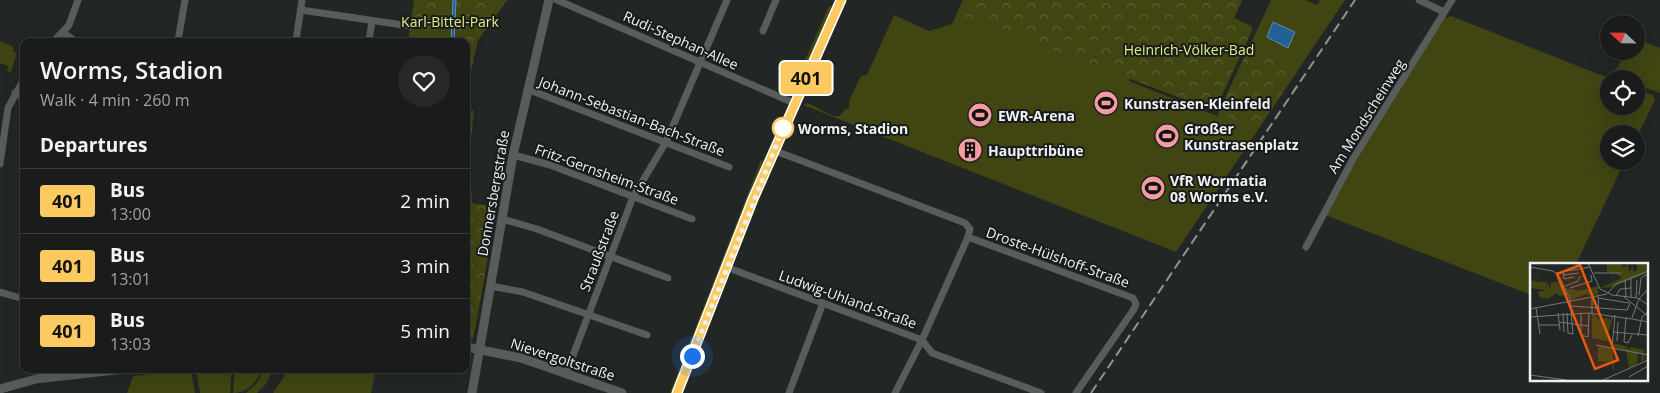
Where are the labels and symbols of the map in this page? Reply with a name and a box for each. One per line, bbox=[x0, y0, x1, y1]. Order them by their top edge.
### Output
street label: Rudi-Stephan-Allee bbox=[620, 6, 742, 74]
park label: Karl-Bittel-Park bbox=[401, 12, 500, 31]
north arrow bbox=[1600, 15, 1645, 60]
park label: Heinrich-Völker-Bad bbox=[1124, 40, 1254, 59]
street label: Am Mondscheinweg bbox=[1323, 55, 1409, 177]
line badge: 401 bbox=[777, 62, 835, 94]
street label: Johann-Sebastian-Bach-Straße bbox=[535, 71, 728, 160]
sports icon: Kunstrasen-Kleinfeld bbox=[1093, 90, 1119, 116]
place label: Kunstrasen-Kleinfeld bbox=[1124, 94, 1271, 113]
sports icon: EWR-Arena bbox=[967, 102, 993, 128]
place label: EWR-Arena bbox=[998, 106, 1075, 125]
marker: Worms, Stadion bbox=[772, 117, 794, 139]
place label: Worms, Stadion bbox=[798, 119, 908, 138]
place label: Großer Kunstrasenplatz bbox=[1184, 119, 1299, 154]
sports icon: Großer Kunstrasenplatz bbox=[1154, 123, 1180, 149]
street label: Donnersbergstraße bbox=[473, 128, 513, 257]
building icon: Haupttribüne bbox=[957, 137, 983, 163]
street label: Fritz-Gernsheim-Straße bbox=[532, 139, 682, 209]
place label: Haupttribüne bbox=[988, 141, 1084, 160]
place label: VfR Wormatia 08 Worms e.V. bbox=[1170, 171, 1268, 206]
sports icon: VfR Wormatia 08 Worms e.V. bbox=[1140, 175, 1166, 201]
street label: Straußstraße bbox=[575, 208, 623, 294]
street label: Droste-Hülshoff-Straße bbox=[984, 222, 1132, 292]
inset map bbox=[1530, 263, 1648, 380]
street label: Ludwig-Uhland-Straße bbox=[776, 265, 920, 333]
street label: Nievergoltstraße bbox=[508, 333, 618, 385]
your location bbox=[680, 344, 705, 369]

